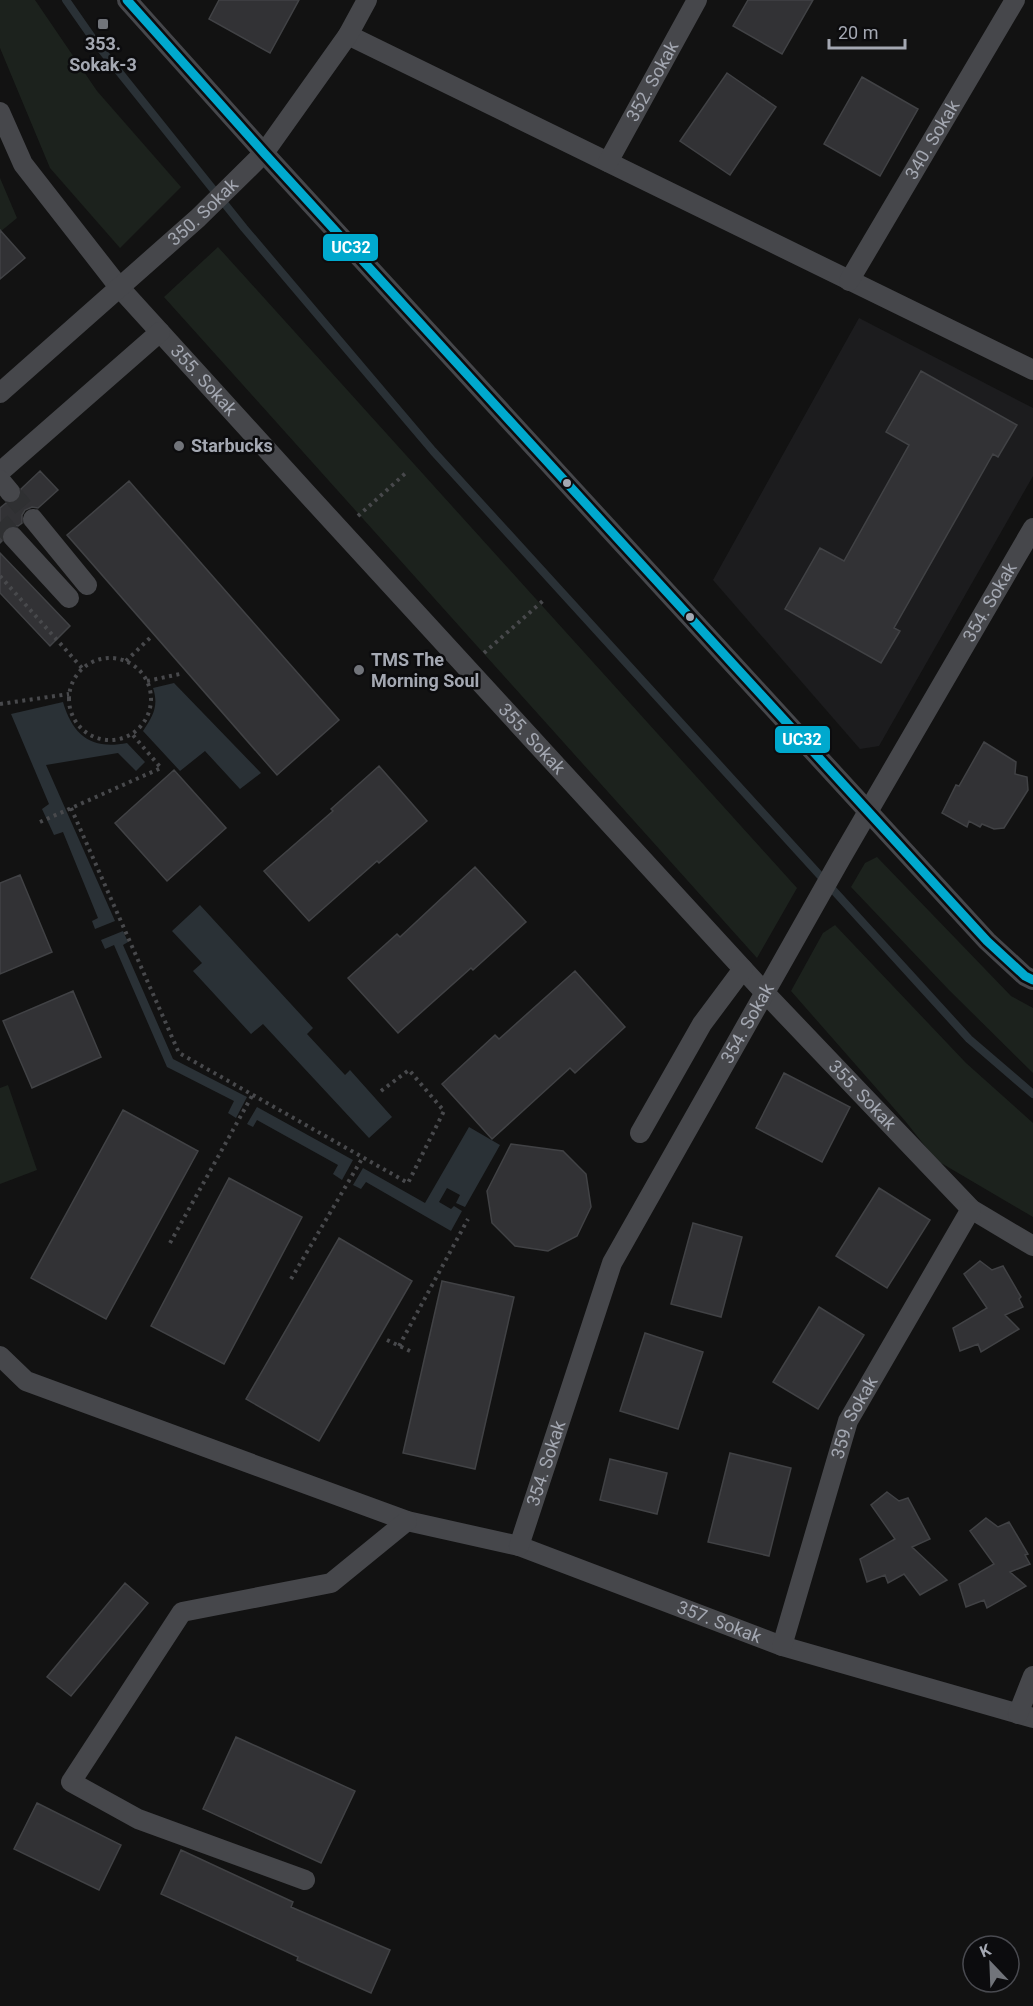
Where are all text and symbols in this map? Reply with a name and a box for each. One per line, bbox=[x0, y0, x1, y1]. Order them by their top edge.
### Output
scale bar bbox=[829, 12, 906, 50]
marker: 353. Sokak-3 bbox=[96, 17, 110, 31]
text: 20 m bbox=[838, 22, 878, 43]
place label: 353. Sokak-3 bbox=[69, 33, 137, 75]
street label: 352. Sokak bbox=[621, 36, 683, 125]
street label: 340. Sokak bbox=[900, 95, 964, 183]
street label: 350. Sokak bbox=[163, 173, 243, 250]
line badge: UC32 bbox=[322, 233, 379, 262]
text: UC32 bbox=[331, 238, 371, 257]
street label: 355. Sokak bbox=[167, 340, 242, 420]
place label: Starbucks bbox=[191, 435, 273, 456]
marker: Starbucks bbox=[172, 439, 186, 453]
unlabelled marker bbox=[561, 477, 573, 489]
street label: 354. Sokak bbox=[958, 558, 1021, 646]
unlabelled marker bbox=[684, 611, 696, 623]
place label: TMS The Morning Soul bbox=[371, 649, 479, 691]
marker: TMS The Morning Soul bbox=[352, 663, 366, 677]
street label: 355. Sokak bbox=[495, 699, 571, 779]
line badge: UC32 bbox=[774, 725, 831, 754]
text: UC32 bbox=[782, 730, 822, 749]
street label: 354. Sokak bbox=[716, 979, 778, 1067]
street label: 355. Sokak bbox=[825, 1056, 902, 1135]
street label: 359. Sokak bbox=[827, 1372, 882, 1461]
street label: 354. Sokak bbox=[522, 1417, 570, 1509]
street label: 357. Sokak bbox=[674, 1596, 765, 1648]
north arrow bbox=[961, 1934, 1021, 1994]
text: K bbox=[977, 1940, 994, 1961]

